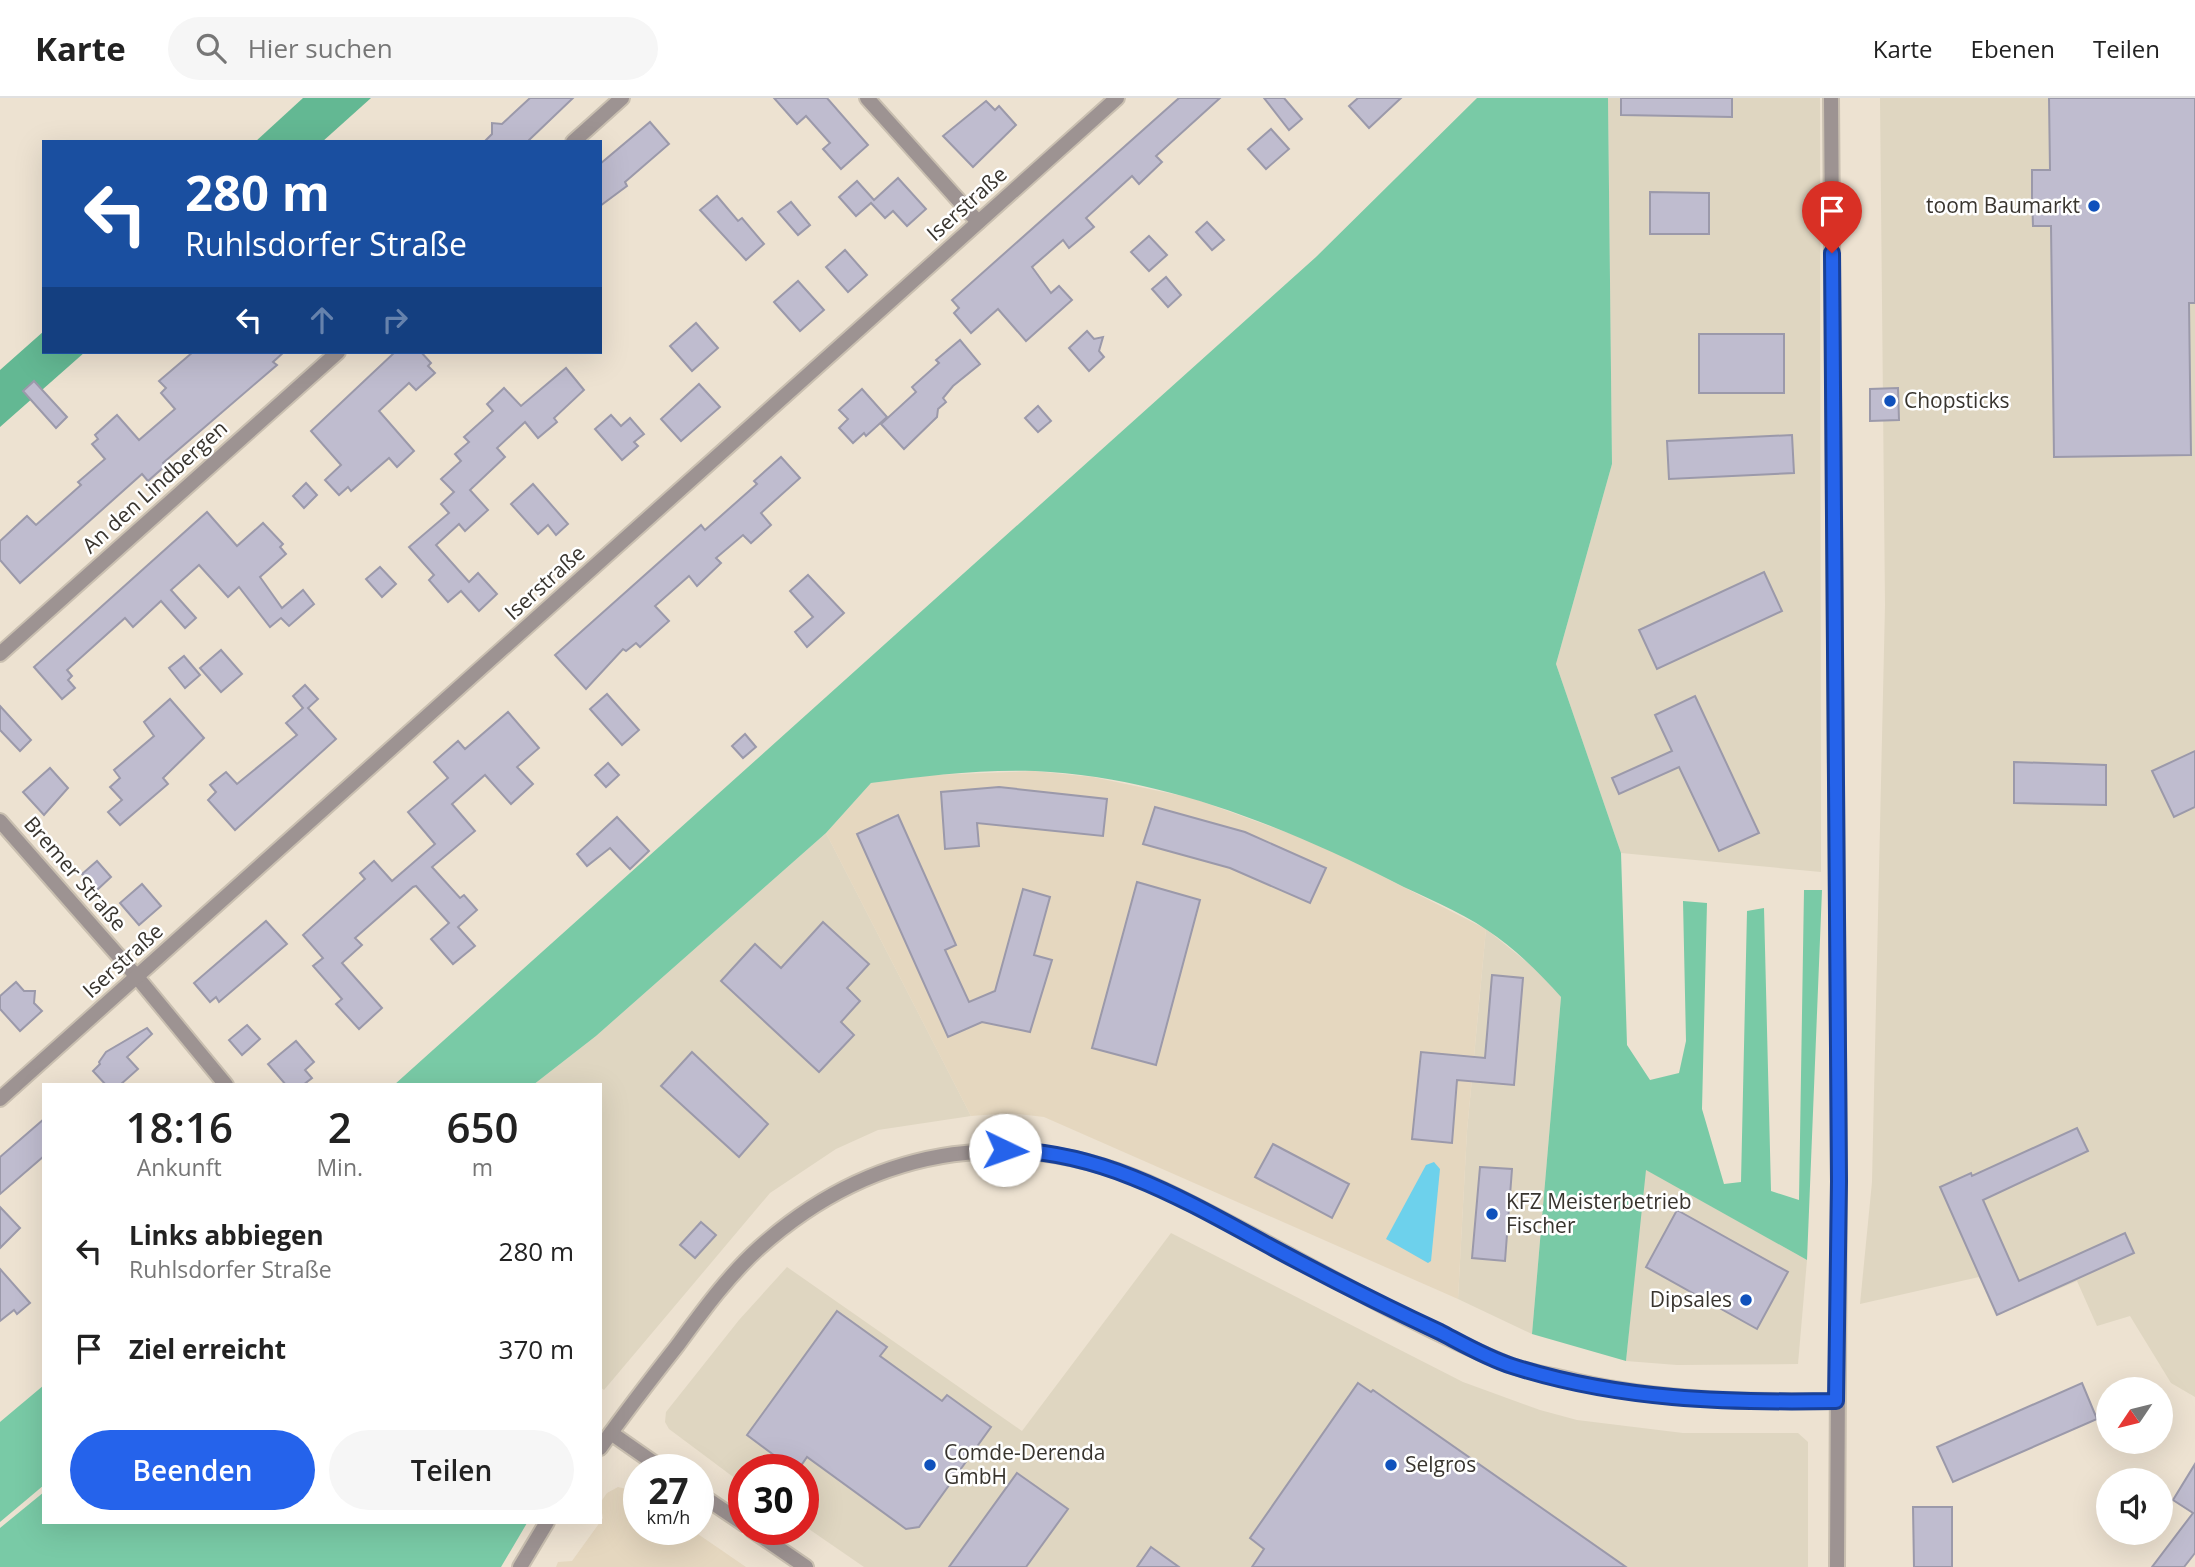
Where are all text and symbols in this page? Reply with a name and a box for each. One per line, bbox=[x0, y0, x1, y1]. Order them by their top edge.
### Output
search box bbox=[168, 17, 658, 80]
text: Karte bbox=[35, 26, 126, 71]
icon: search bbox=[192, 29, 230, 67]
text: Hier suchen bbox=[248, 30, 393, 66]
text: Karte bbox=[1873, 32, 1933, 65]
text: Ebenen bbox=[1971, 32, 2055, 65]
text: Teilen bbox=[2093, 32, 2160, 65]
text: 280 m bbox=[185, 159, 330, 225]
street label: Iserstraße bbox=[920, 160, 1012, 247]
icon: left bbox=[70, 168, 161, 259]
pin bbox=[1802, 181, 1862, 253]
place label: toom Baumarkt bbox=[1926, 191, 2080, 219]
icon: arrive bbox=[1813, 192, 1851, 230]
marker: toom Baumarkt bbox=[2086, 198, 2102, 214]
text: Ruhlsdorfer Straße bbox=[185, 222, 467, 265]
icon: left bbox=[230, 301, 268, 339]
icon: ahead bbox=[303, 301, 341, 339]
icon: right bbox=[376, 301, 414, 339]
place label: Chopsticks bbox=[1904, 386, 2009, 414]
marker: Chopsticks bbox=[1882, 393, 1898, 409]
street label: An den Lindbergen bbox=[76, 414, 233, 559]
street label: Iserstraße bbox=[498, 539, 590, 626]
street label: Bremer Straße bbox=[18, 810, 133, 937]
street label: Iserstraße bbox=[76, 917, 168, 1004]
text: 18:16 bbox=[125, 1098, 233, 1155]
text: 2 bbox=[328, 1098, 352, 1155]
text: 650 bbox=[446, 1098, 519, 1155]
position arrow bbox=[968, 1113, 1042, 1187]
text: Ankunft bbox=[137, 1151, 222, 1183]
text: Min. bbox=[316, 1151, 363, 1183]
text: m bbox=[472, 1151, 493, 1183]
place label: KFZ Meisterbetrieb Fischer bbox=[1506, 1187, 1692, 1239]
marker: KFZ Meisterbetrieb Fischer bbox=[1484, 1206, 1500, 1222]
text: Links abbiegen bbox=[129, 1217, 324, 1253]
icon: left bbox=[70, 1232, 108, 1270]
text: 280 m bbox=[499, 1233, 574, 1269]
text: Ruhlsdorfer Straße bbox=[129, 1253, 332, 1285]
place label: Dipsales bbox=[1650, 1285, 1732, 1313]
marker: Dipsales bbox=[1738, 1292, 1754, 1308]
icon: arrive bbox=[70, 1330, 108, 1368]
text: Ziel erreicht bbox=[129, 1331, 286, 1367]
text: 370 m bbox=[499, 1331, 574, 1367]
north arrow bbox=[2096, 1377, 2174, 1454]
map controls bbox=[2096, 1377, 2173, 1545]
button: Beenden bbox=[70, 1430, 315, 1510]
button: Teilen bbox=[329, 1430, 574, 1510]
place label: Comde-Derenda GmbH bbox=[944, 1438, 1106, 1490]
place label: Selgros bbox=[1405, 1450, 1476, 1478]
speed limit sign: 30 bbox=[728, 1454, 819, 1545]
marker: Comde-Derenda GmbH bbox=[922, 1457, 938, 1473]
marker: Selgros bbox=[1383, 1457, 1399, 1473]
text: 27 bbox=[648, 1467, 689, 1514]
button: sound bbox=[2096, 1468, 2173, 1545]
text: km/h bbox=[647, 1505, 690, 1529]

